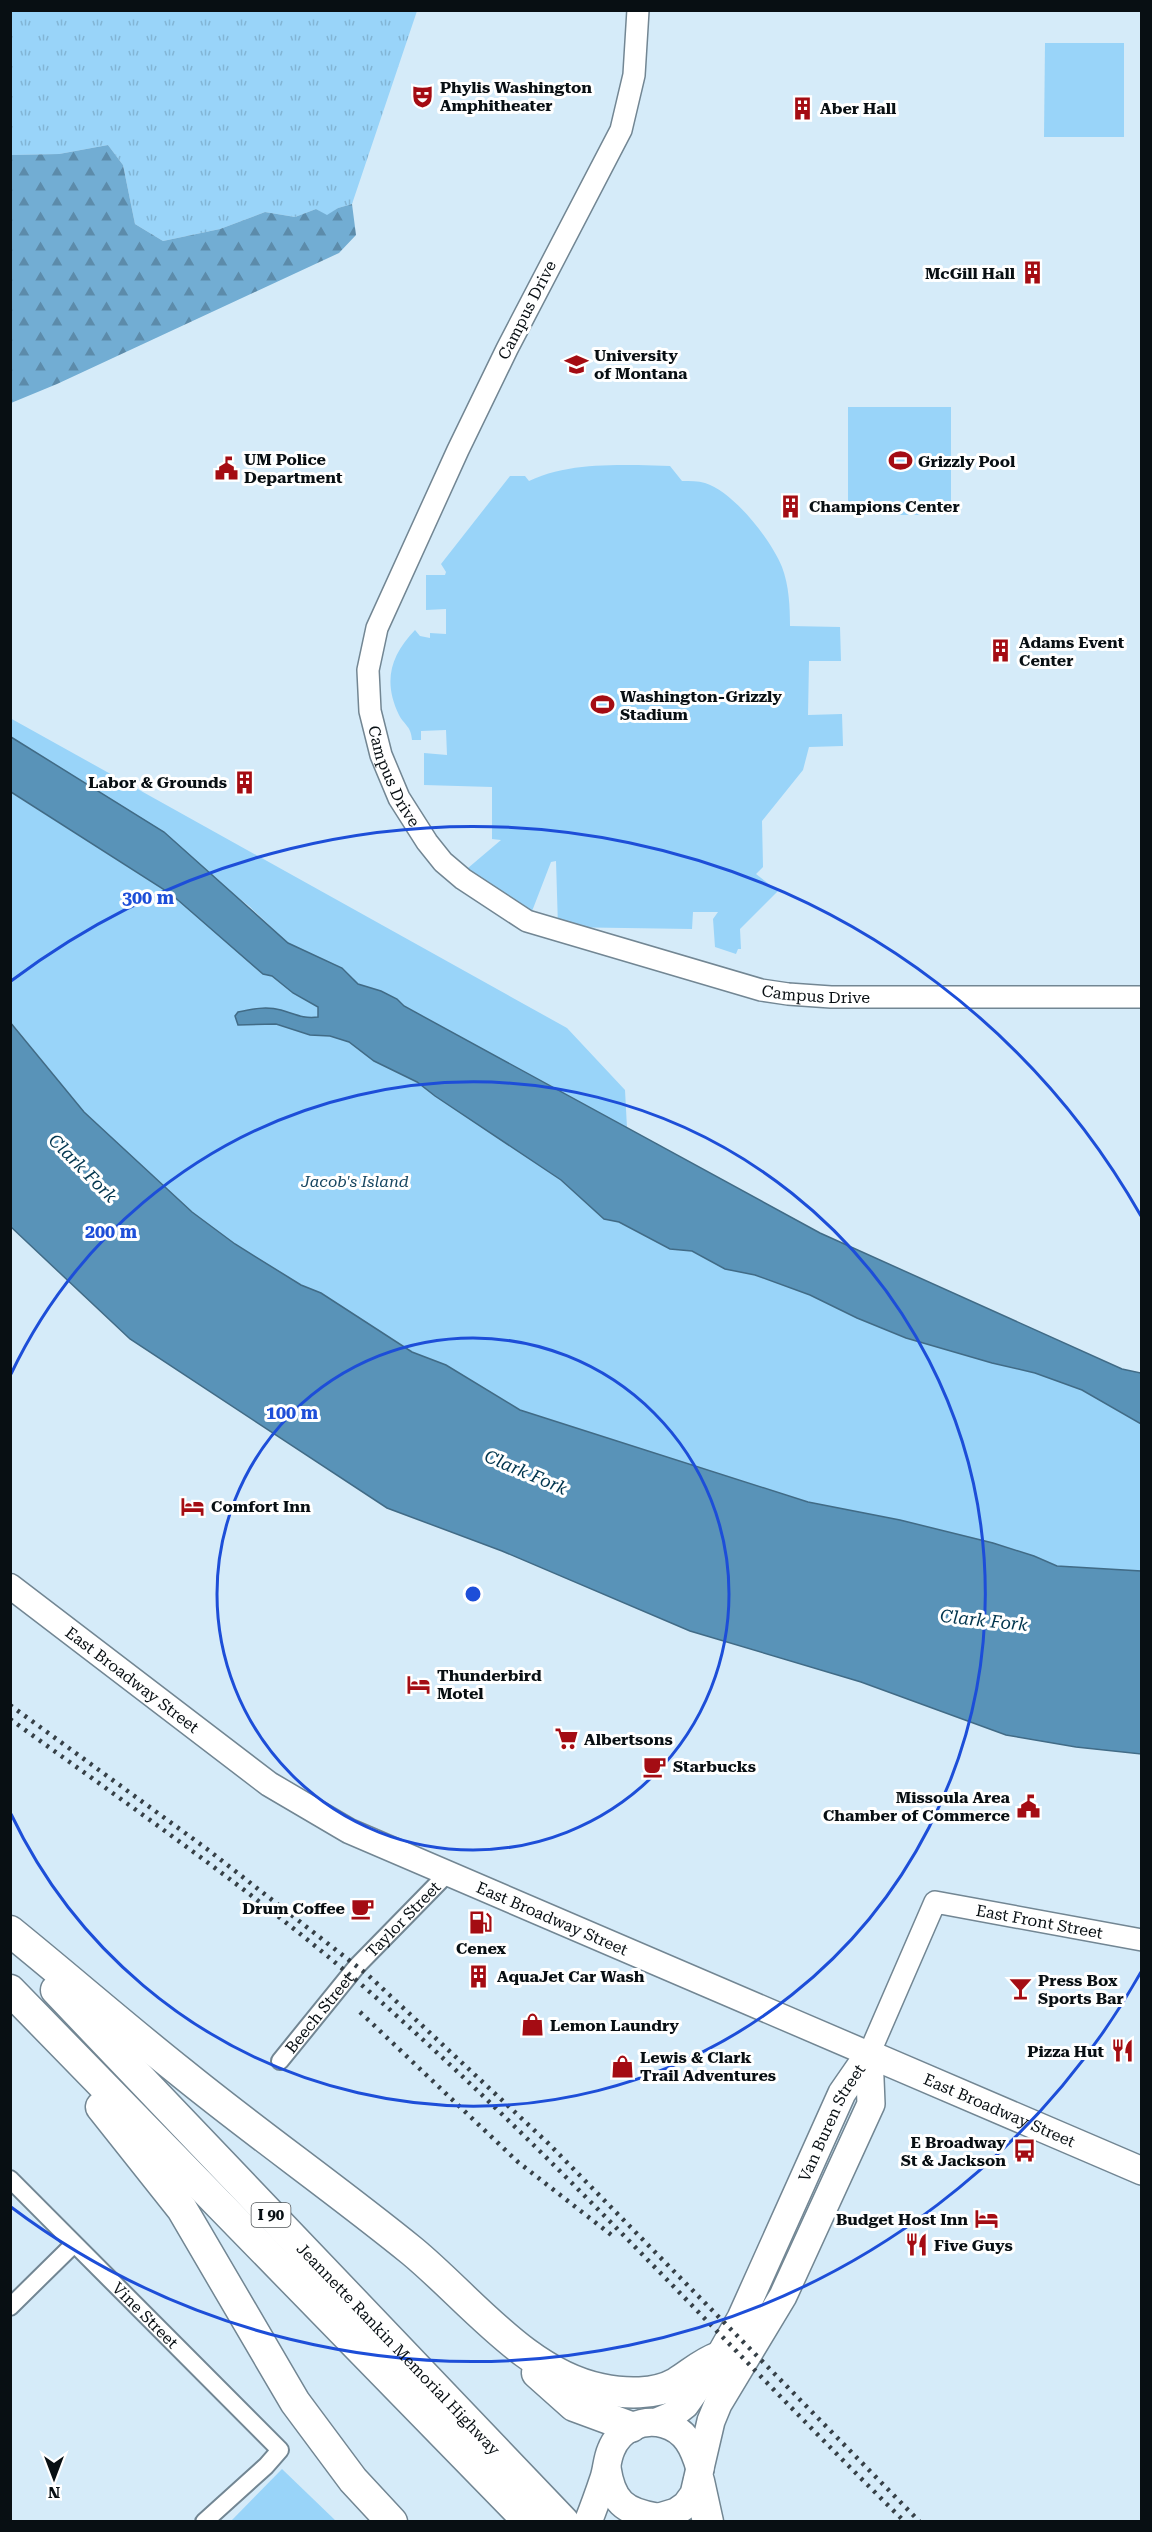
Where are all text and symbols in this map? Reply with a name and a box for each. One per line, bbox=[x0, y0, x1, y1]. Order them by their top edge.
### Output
place label: Phylis Washington Amphitheater bbox=[440, 78, 592, 115]
theatre icon: Phylis Washington Amphitheater bbox=[409, 83, 435, 109]
building icon: Aber Hall bbox=[789, 95, 815, 121]
place label: Aber Hall bbox=[820, 99, 897, 118]
street label: Campus Drive bbox=[494, 257, 560, 363]
building icon: McGill Hall bbox=[1020, 260, 1046, 286]
place label: McGill Hall bbox=[925, 264, 1016, 283]
place label: University of Montana bbox=[594, 346, 688, 383]
school or university icon: University of Montana bbox=[563, 351, 589, 377]
sports icon: Grizzly Pool bbox=[887, 448, 913, 474]
place label: UM Police Department bbox=[244, 450, 343, 487]
place label: Grizzly Pool bbox=[918, 452, 1016, 471]
public building icon: UM Police Department bbox=[213, 455, 239, 481]
building icon: Champions Center bbox=[778, 493, 804, 519]
place label: Champions Center bbox=[809, 497, 960, 516]
place label: Adams Event Center bbox=[1019, 633, 1125, 670]
building icon: Adams Event Center bbox=[988, 638, 1014, 664]
place label: Washington-Grizzly Stadium bbox=[620, 687, 782, 724]
sports icon: Washington-Grizzly Stadium bbox=[589, 692, 615, 718]
street label: Campus Drive bbox=[364, 724, 424, 830]
building icon: Labor & Grounds bbox=[232, 769, 258, 795]
place label: Labor & Grounds bbox=[88, 773, 227, 792]
text: 300 m bbox=[122, 887, 175, 908]
street label: Campus Drive bbox=[760, 981, 870, 1007]
water label: Clark Fork bbox=[44, 1129, 122, 1207]
park label: Jacob's Island bbox=[300, 1172, 409, 1191]
text: 200 m bbox=[85, 1221, 138, 1242]
text: 100 m bbox=[266, 1402, 319, 1423]
water label: Clark Fork bbox=[481, 1445, 571, 1499]
hotel icon: Comfort Inn bbox=[180, 1493, 206, 1519]
place label: Comfort Inn bbox=[211, 1497, 311, 1516]
centre of rings bbox=[463, 1584, 483, 1604]
water label: Clark Fork bbox=[939, 1605, 1029, 1635]
street label: East Broadway Street bbox=[62, 1622, 203, 1737]
place label: Thunderbird Motel bbox=[437, 1666, 542, 1703]
hotel icon: Thunderbird Motel bbox=[406, 1671, 432, 1697]
supermarket icon: Albertsons bbox=[553, 1726, 579, 1752]
place label: Albertsons bbox=[584, 1730, 673, 1749]
cafe icon: Starbucks bbox=[642, 1753, 668, 1779]
place label: Starbucks bbox=[673, 1757, 756, 1776]
place label: Missoula Area Chamber of Commerce bbox=[823, 1788, 1011, 1825]
public building icon: Missoula Area Chamber of Commerce bbox=[1015, 1793, 1041, 1819]
street label: Taylor Street bbox=[362, 1877, 444, 1961]
street label: East Broadway Street bbox=[474, 1877, 631, 1959]
cafe icon: Drum Coffee bbox=[350, 1895, 376, 1921]
place label: Drum Coffee bbox=[242, 1899, 345, 1918]
street label: East Front Street bbox=[975, 1900, 1105, 1942]
fuel station icon: Cenex bbox=[468, 1910, 494, 1936]
place label: Cenex bbox=[456, 1939, 507, 1958]
building icon: AquaJet Car Wash bbox=[466, 1963, 492, 1989]
place label: AquaJet Car Wash bbox=[497, 1967, 645, 1986]
street label: Beech Street bbox=[281, 1969, 357, 2057]
place label: Press Box Sports Bar bbox=[1038, 1971, 1124, 2008]
bar icon: Press Box Sports Bar bbox=[1007, 1976, 1033, 2002]
shop icon: Lemon Laundry bbox=[519, 2012, 545, 2038]
place label: Lemon Laundry bbox=[550, 2016, 679, 2035]
restaurant icon: Pizza Hut bbox=[1109, 2038, 1135, 2064]
place label: Pizza Hut bbox=[1027, 2042, 1104, 2061]
place label: Lewis & Clark Trail Adventures bbox=[640, 2048, 776, 2085]
shop icon: Lewis & Clark Trail Adventures bbox=[609, 2053, 635, 2079]
street label: Van Buren Street bbox=[794, 2060, 869, 2184]
street label: East Broadway Street bbox=[921, 2069, 1078, 2151]
place label: E Broadway St & Jackson bbox=[901, 2133, 1006, 2170]
bus stop icon: E Broadway St & Jackson bbox=[1011, 2138, 1037, 2164]
road number: I 90 bbox=[252, 2203, 290, 2227]
hotel icon: Budget Host Inn bbox=[973, 2206, 999, 2232]
place label: Budget Host Inn bbox=[836, 2210, 968, 2229]
restaurant icon: Five Guys bbox=[903, 2232, 929, 2258]
place label: Five Guys bbox=[934, 2236, 1013, 2255]
street label: Jeannette Rankin Memorial Highway bbox=[293, 2239, 505, 2459]
street label: Vine Street bbox=[109, 2278, 182, 2352]
north arrow bbox=[24, 2448, 84, 2508]
text: N bbox=[48, 2483, 60, 2502]

